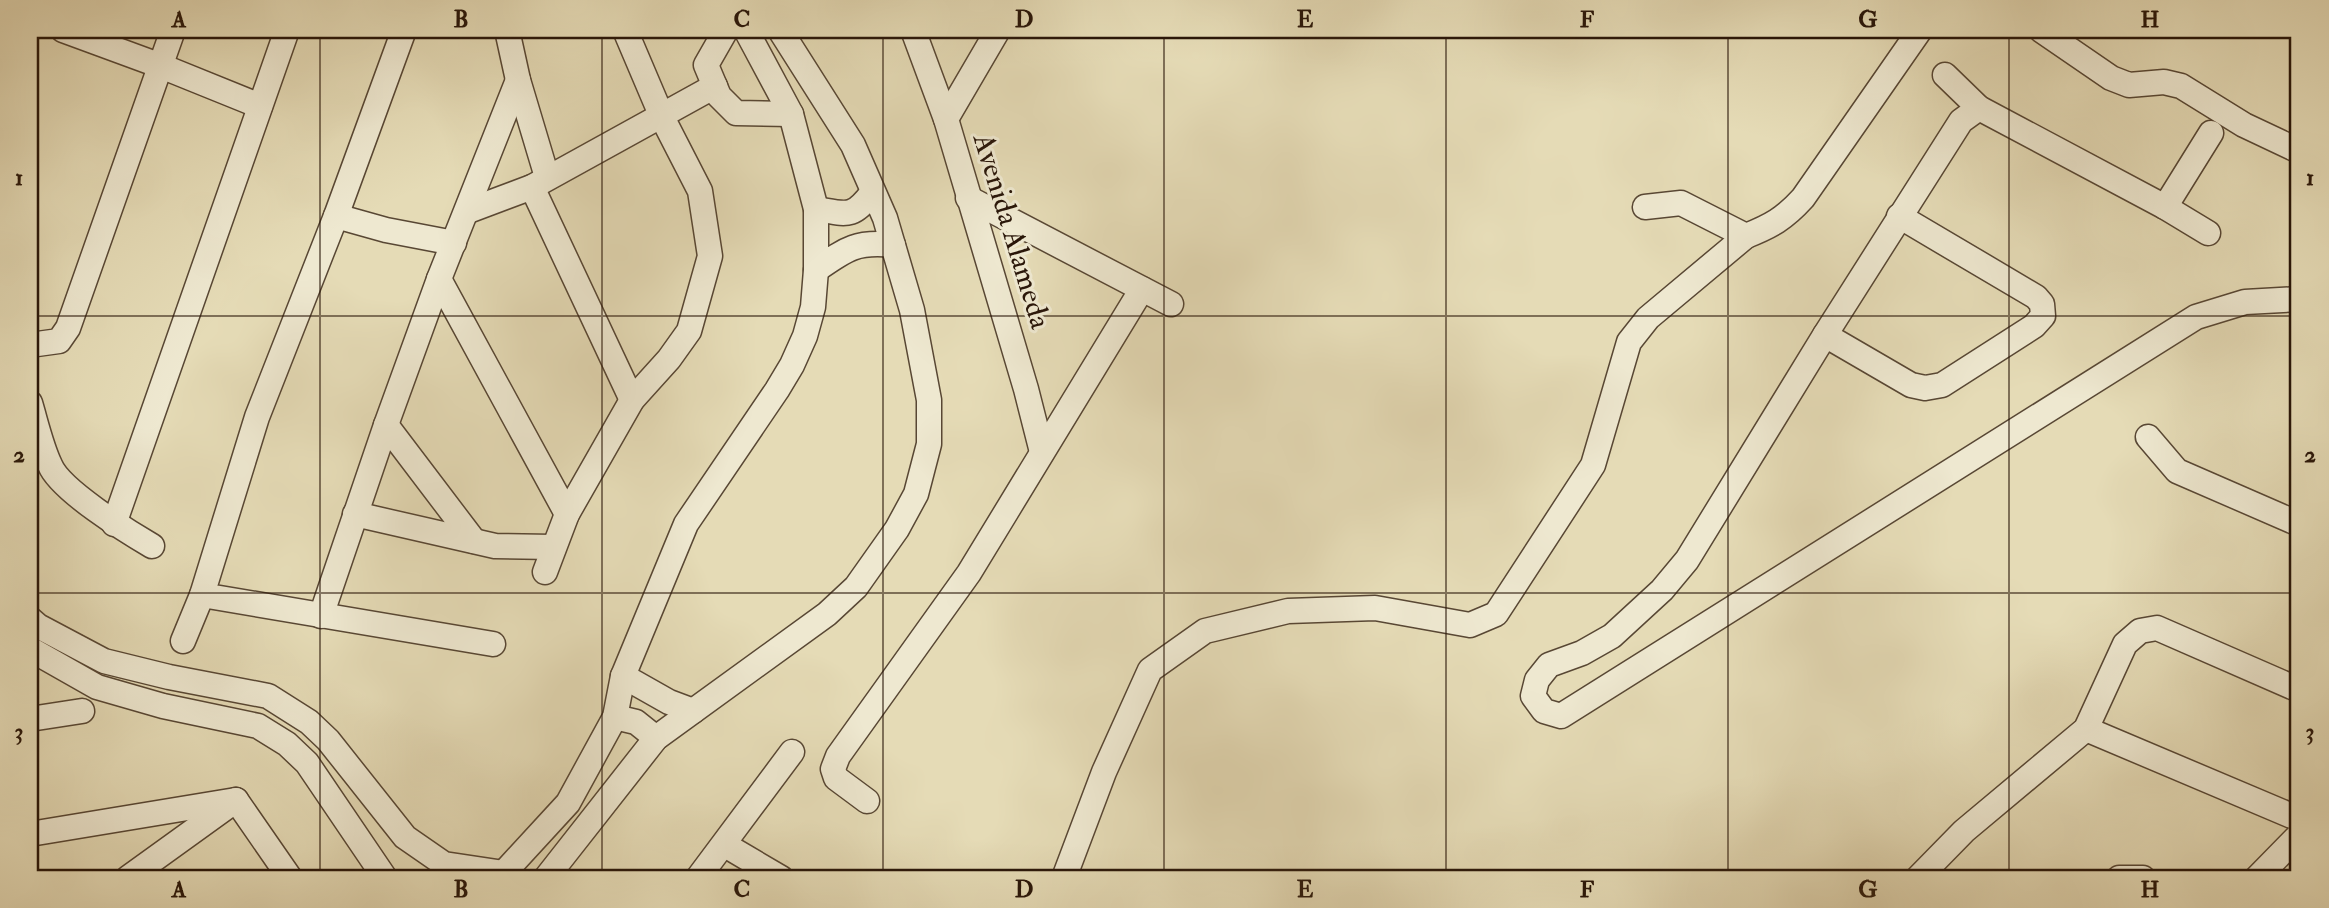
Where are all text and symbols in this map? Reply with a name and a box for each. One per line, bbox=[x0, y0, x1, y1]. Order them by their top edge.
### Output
text: A bbox=[171, 5, 187, 34]
text: B bbox=[453, 5, 469, 34]
text: C bbox=[734, 5, 750, 34]
text: D bbox=[1015, 5, 1033, 34]
text: E bbox=[1297, 5, 1314, 34]
text: F bbox=[1580, 5, 1595, 34]
text: G bbox=[1858, 5, 1878, 34]
text: H bbox=[2141, 5, 2160, 34]
street label: Avenida Alameda bbox=[964, 128, 1059, 334]
text: 1 bbox=[15, 163, 23, 192]
text: 1 bbox=[2306, 163, 2314, 192]
text: 2 bbox=[13, 440, 25, 469]
text: 2 bbox=[2304, 440, 2316, 469]
text: 3 bbox=[15, 717, 23, 746]
text: 3 bbox=[2306, 717, 2314, 746]
text: A bbox=[171, 875, 187, 904]
text: B bbox=[453, 875, 469, 904]
text: C bbox=[734, 875, 750, 904]
text: D bbox=[1015, 875, 1033, 904]
text: E bbox=[1297, 875, 1314, 904]
text: F bbox=[1580, 875, 1595, 904]
text: G bbox=[1858, 875, 1878, 904]
text: H bbox=[2141, 875, 2160, 904]

